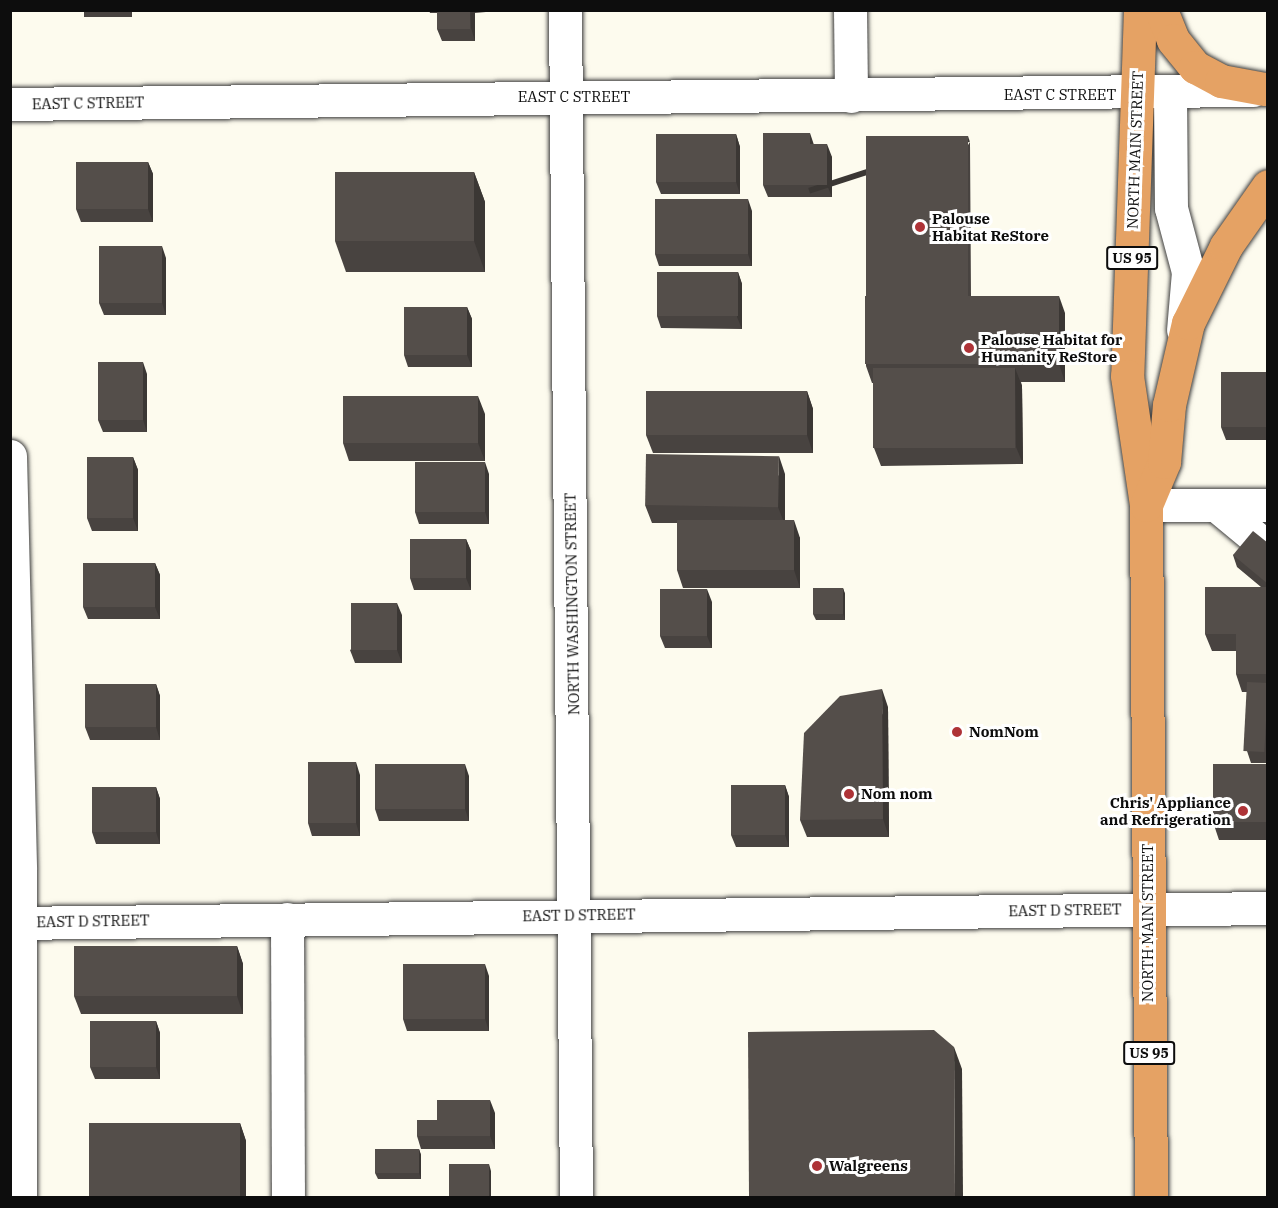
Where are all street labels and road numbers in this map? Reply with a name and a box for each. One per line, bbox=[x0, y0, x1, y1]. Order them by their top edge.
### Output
street label: NORTH MAIN STREET bbox=[1123, 71, 1147, 229]
street label: EAST C STREET bbox=[1004, 86, 1116, 104]
street label: EAST C STREET bbox=[518, 88, 630, 106]
street label: EAST C STREET bbox=[32, 93, 144, 113]
road number: US 95 bbox=[1105, 247, 1159, 269]
street label: NORTH WASHINGTON STREET bbox=[561, 493, 583, 715]
street label: NORTH MAIN STREET bbox=[1139, 844, 1157, 1002]
street label: EAST D STREET bbox=[1008, 900, 1122, 920]
street label: EAST D STREET bbox=[522, 905, 636, 925]
street label: EAST D STREET bbox=[36, 911, 150, 931]
road number: US 95 bbox=[1122, 1042, 1176, 1064]

